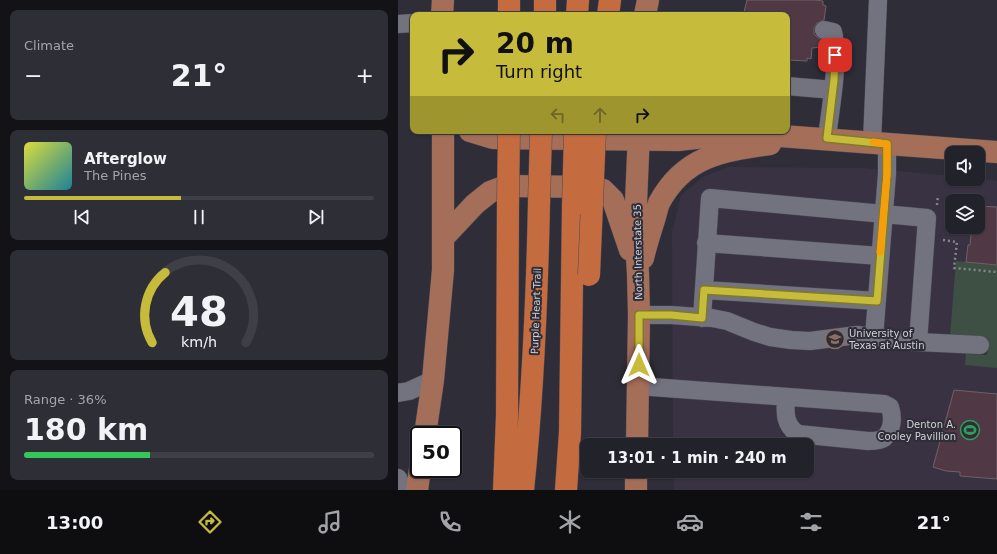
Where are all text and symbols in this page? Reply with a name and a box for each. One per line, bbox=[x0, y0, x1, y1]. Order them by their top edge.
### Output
text: 20 m bbox=[496, 27, 574, 60]
icon: right bbox=[430, 28, 482, 80]
text: Climate bbox=[24, 38, 74, 53]
pin bbox=[818, 38, 852, 72]
icon: arrive bbox=[824, 44, 846, 66]
text: 21° bbox=[171, 58, 227, 93]
text: Turn right bbox=[496, 61, 582, 82]
text: − bbox=[24, 63, 42, 88]
text: + bbox=[356, 63, 374, 88]
icon: left bbox=[547, 104, 569, 126]
icon: ahead bbox=[589, 104, 611, 126]
icon: right bbox=[631, 104, 653, 126]
map controls bbox=[945, 146, 985, 234]
button: sound bbox=[945, 146, 985, 186]
text: Afterglow bbox=[84, 150, 167, 168]
text: The Pines bbox=[84, 168, 147, 183]
button: layers bbox=[945, 194, 985, 234]
street label: North Interstate 35 bbox=[632, 204, 644, 300]
icon: previous bbox=[71, 206, 93, 228]
icon: pause bbox=[188, 206, 210, 228]
icon: next bbox=[305, 206, 327, 228]
street label: Purple Heart Trail bbox=[529, 268, 543, 354]
text: 48 bbox=[170, 287, 228, 336]
school or university icon: University of Texas at Austin bbox=[824, 328, 846, 350]
place label: University of Texas at Austin bbox=[848, 328, 924, 351]
text: km/h bbox=[181, 334, 217, 350]
position arrow bbox=[618, 344, 660, 386]
text: Range · 36% bbox=[24, 392, 107, 407]
text: 180 km bbox=[24, 412, 148, 447]
place label: Denton A. Cooley Pavillion bbox=[878, 419, 956, 442]
sports icon: Denton A. Cooley Pavillion bbox=[959, 419, 981, 441]
speed limit sign: 50 bbox=[410, 426, 462, 478]
text: 13:01 · 1 min · 240 m bbox=[607, 449, 787, 467]
icon: directions bbox=[196, 508, 224, 536]
icon: music bbox=[316, 508, 344, 536]
icon: phone bbox=[436, 508, 464, 536]
icon: climate bbox=[556, 508, 584, 536]
icon: car bbox=[676, 508, 704, 536]
icon: filters bbox=[797, 508, 825, 536]
text: 13:00 bbox=[46, 512, 103, 533]
text: 21° bbox=[917, 512, 951, 533]

